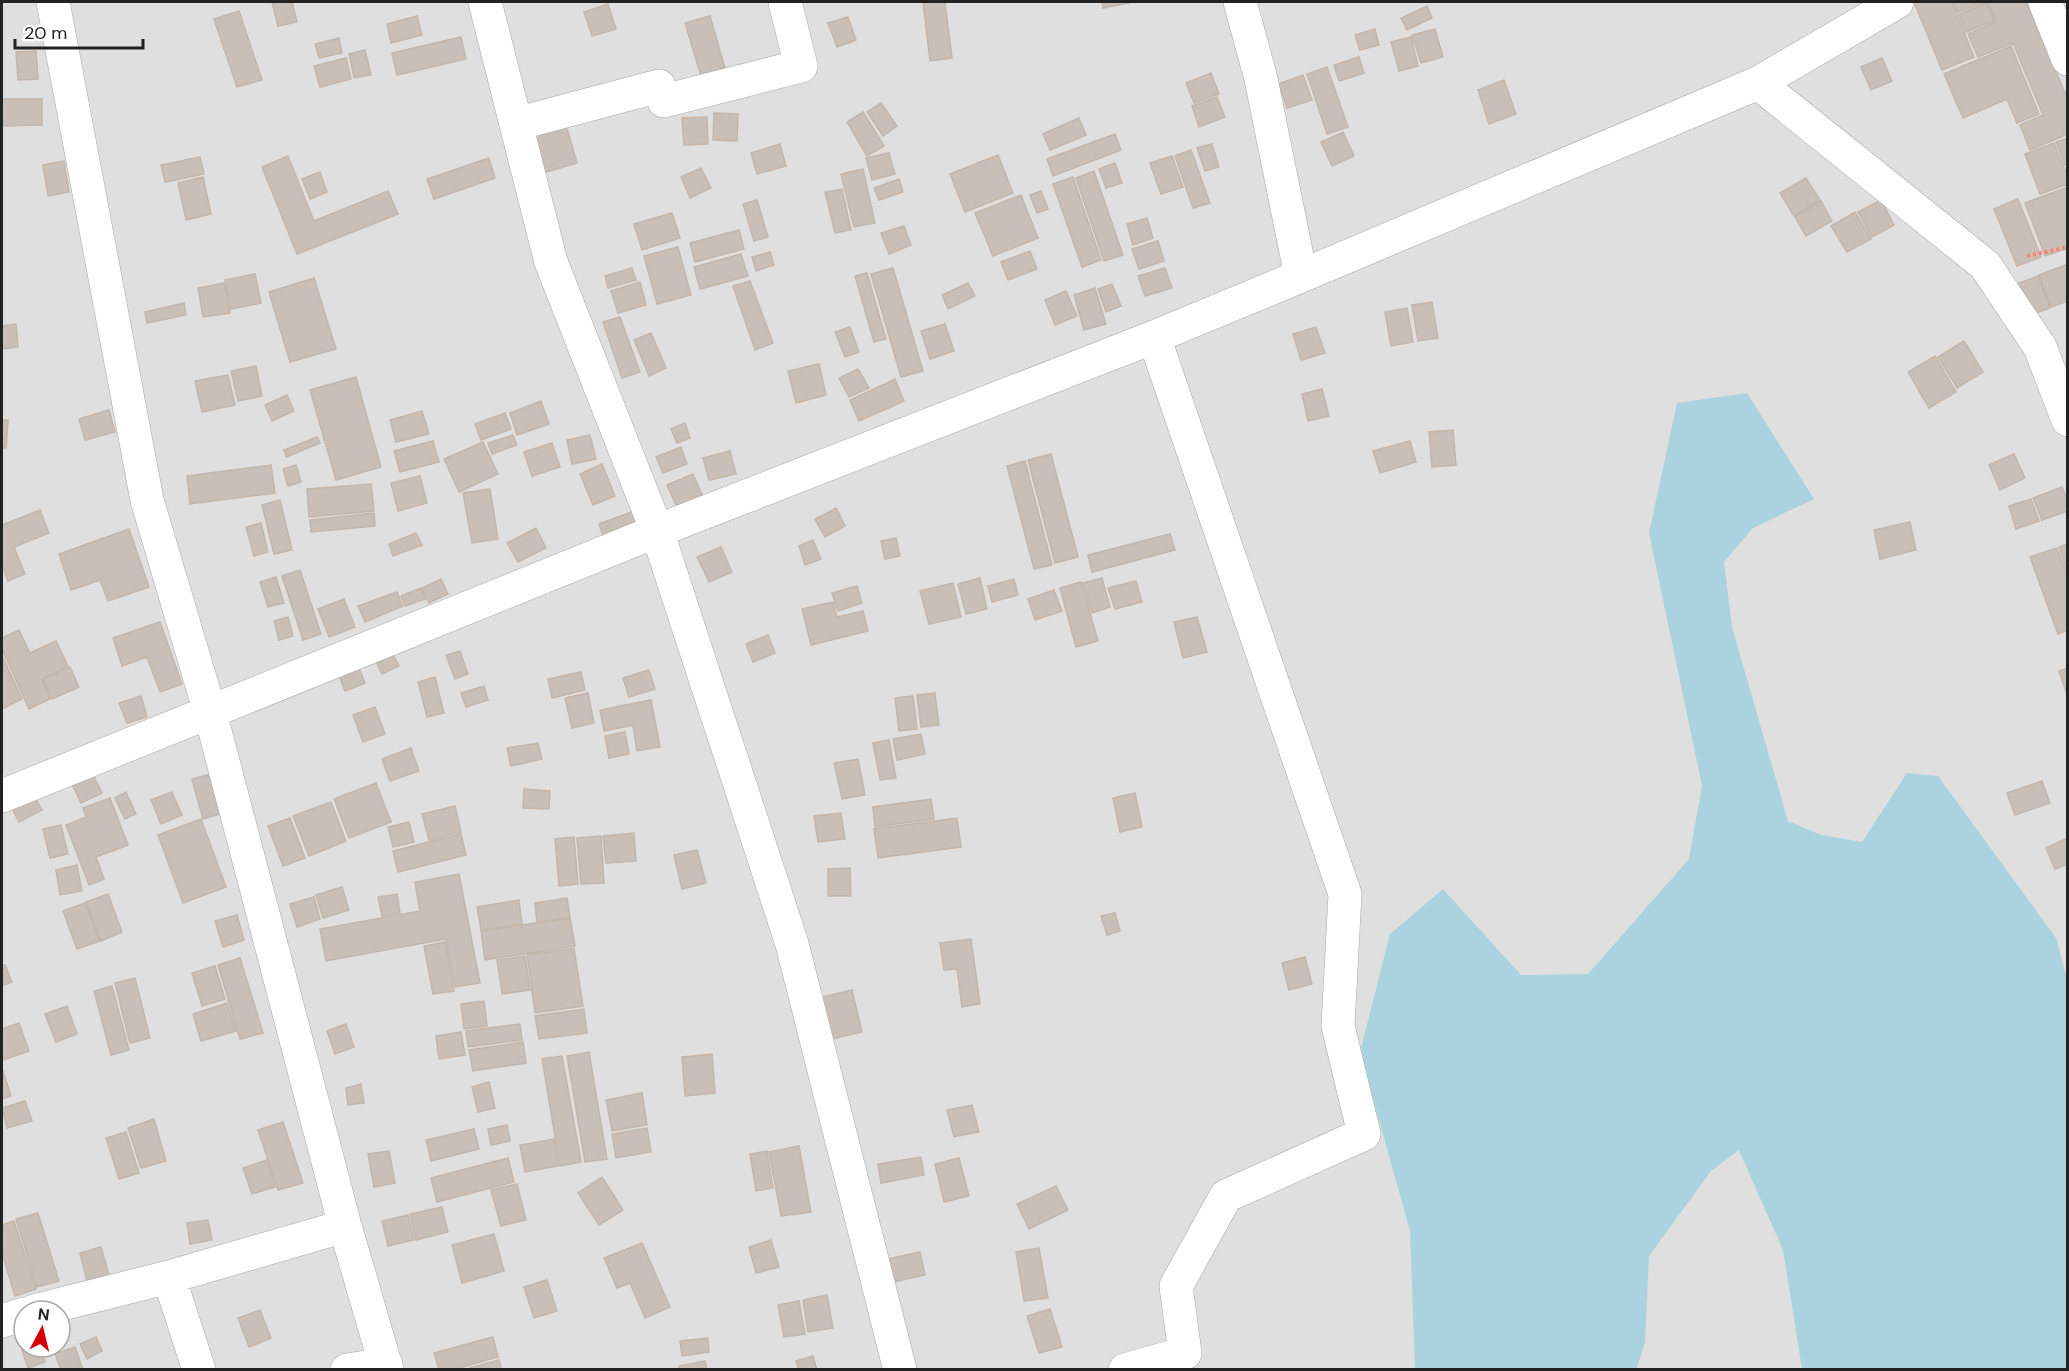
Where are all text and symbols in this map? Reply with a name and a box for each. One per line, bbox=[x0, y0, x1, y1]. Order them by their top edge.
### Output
scale bar bbox=[15, 12, 142, 50]
text: 20 m bbox=[24, 21, 67, 45]
north arrow bbox=[12, 1299, 72, 1359]
text: N bbox=[37, 1303, 51, 1326]

